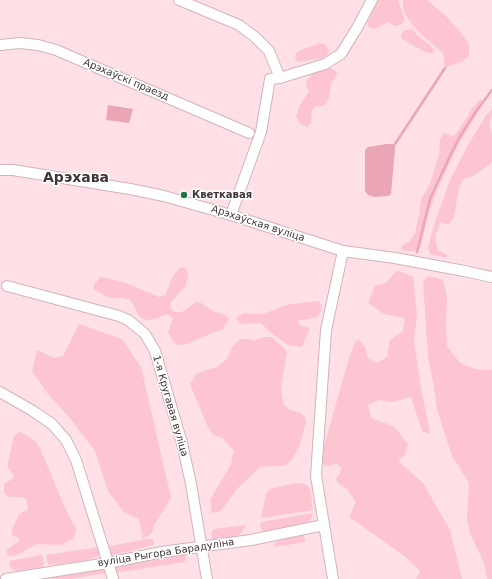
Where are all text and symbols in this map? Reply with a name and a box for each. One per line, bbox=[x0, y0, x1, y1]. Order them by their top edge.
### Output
street label: Арэхаўскі праезд bbox=[82, 57, 170, 103]
district label: Арэхава bbox=[43, 170, 109, 186]
place label: Кветкавая bbox=[192, 189, 252, 201]
marker: Кветкавая bbox=[179, 190, 189, 200]
street label: Арэхаўская вуліца bbox=[210, 203, 306, 245]
street label: 1-я Кругавая вуліца bbox=[150, 354, 190, 458]
street label: вуліца Рыгора Барадуліна bbox=[97, 536, 235, 570]

